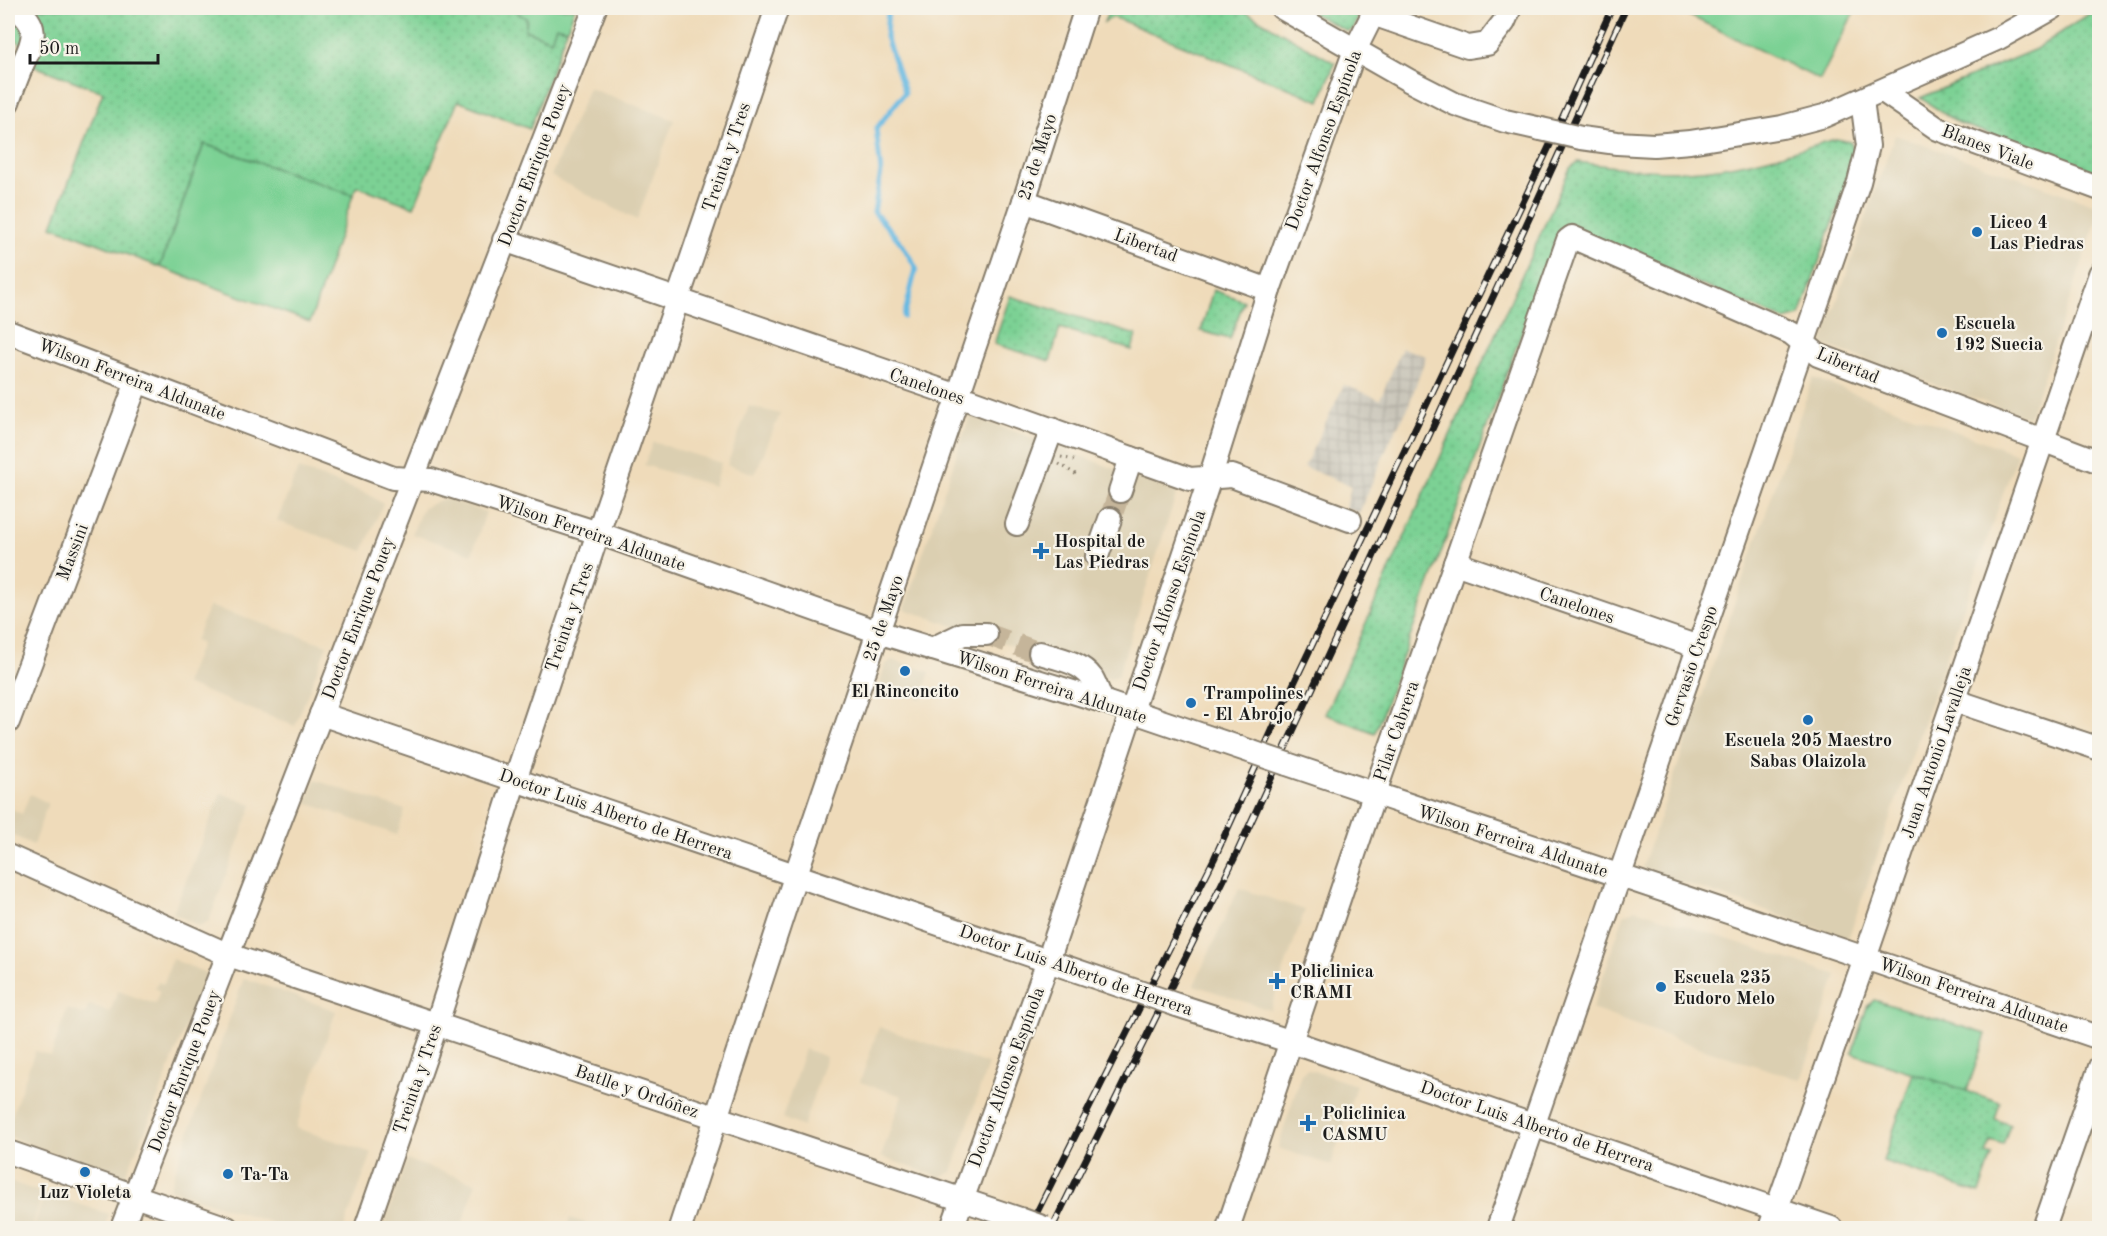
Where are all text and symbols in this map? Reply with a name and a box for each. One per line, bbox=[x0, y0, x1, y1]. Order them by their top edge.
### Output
scale bar bbox=[30, 27, 158, 65]
text: 50 m bbox=[39, 40, 79, 58]
street label: Doctor Alfonso Espínola bbox=[1283, 48, 1365, 233]
street label: Doctor Enrique Pouey bbox=[496, 81, 574, 249]
street label: Treinta y Tres bbox=[700, 100, 754, 214]
street label: 25 de Mayo bbox=[1015, 112, 1060, 203]
street label: Blanes Viale bbox=[1939, 122, 2036, 174]
place label: Liceo 4 Las Piedras bbox=[1989, 214, 2084, 253]
marker: Liceo 4 Las Piedras bbox=[1970, 225, 1984, 239]
street label: Libertad bbox=[1111, 226, 1180, 266]
place label: Escuela 192 Suecia bbox=[1954, 315, 2043, 354]
marker: Escuela 192 Suecia bbox=[1935, 326, 1949, 340]
street label: Wilson Ferreira Aldunate bbox=[36, 336, 228, 424]
street label: Libertad bbox=[1814, 345, 1882, 387]
street label: Canelones bbox=[887, 366, 967, 408]
street label: Wilson Ferreira Aldunate bbox=[494, 493, 688, 575]
street label: Doctor Alfonso Espínola bbox=[1130, 507, 1209, 693]
street label: Massini bbox=[54, 521, 92, 583]
place label: Hospital de Las Piedras bbox=[1054, 533, 1149, 572]
street label: Doctor Enrique Pouey bbox=[320, 534, 398, 702]
marker: Hospital de Las Piedras bbox=[1032, 542, 1050, 560]
street label: Treinta y Tres bbox=[543, 560, 597, 674]
street label: 25 de Mayo bbox=[861, 573, 907, 664]
street label: Canelones bbox=[1537, 585, 1617, 627]
street label: Gervasio Crespo bbox=[1663, 603, 1721, 729]
street label: Wilson Ferreira Aldunate bbox=[954, 649, 1149, 727]
marker: El Rinconcito bbox=[898, 664, 912, 678]
street label: Juan Antonio Lavalleja bbox=[1899, 664, 1975, 841]
street label: Pilar Cabrera bbox=[1371, 678, 1423, 784]
place label: El Rinconcito bbox=[851, 683, 959, 701]
place label: Trampolines - El Abrojo bbox=[1203, 685, 1303, 724]
marker: Trampolines - El Abrojo bbox=[1184, 696, 1198, 710]
marker: Escuela 205 Maestro Sabas Olaizola bbox=[1801, 713, 1815, 727]
place label: Escuela 205 Maestro Sabas Olaizola bbox=[1724, 732, 1892, 771]
street label: Doctor Luis Alberto de Herrera bbox=[496, 766, 735, 864]
street label: Wilson Ferreira Aldunate bbox=[1415, 803, 1610, 881]
street label: Doctor Luis Alberto de Herrera bbox=[956, 922, 1195, 1020]
street label: Wilson Ferreira Aldunate bbox=[1877, 955, 2071, 1037]
place label: Policlinica CRAMI bbox=[1290, 963, 1374, 1002]
place label: Escuela 235 Eudoro Melo bbox=[1673, 969, 1775, 1008]
marker: Policlinica CRAMI bbox=[1268, 972, 1286, 990]
marker: Escuela 235 Eudoro Melo bbox=[1654, 980, 1668, 994]
street label: Doctor Alfonso Espínola bbox=[966, 985, 1048, 1170]
street label: Doctor Enrique Pouey bbox=[146, 987, 224, 1155]
street label: Treinta y Tres bbox=[391, 1022, 445, 1136]
street label: Batlle y Ordóñez bbox=[573, 1062, 701, 1122]
street label: Doctor Luis Alberto de Herrera bbox=[1417, 1078, 1656, 1176]
place label: Policlinica CASMU bbox=[1322, 1105, 1406, 1144]
marker: Policlinica CASMU bbox=[1299, 1114, 1317, 1132]
marker: Luz Violeta bbox=[78, 1165, 92, 1179]
place label: Ta-Ta bbox=[240, 1166, 289, 1184]
marker: Ta-Ta bbox=[221, 1167, 235, 1181]
place label: Luz Violeta bbox=[39, 1184, 131, 1202]

